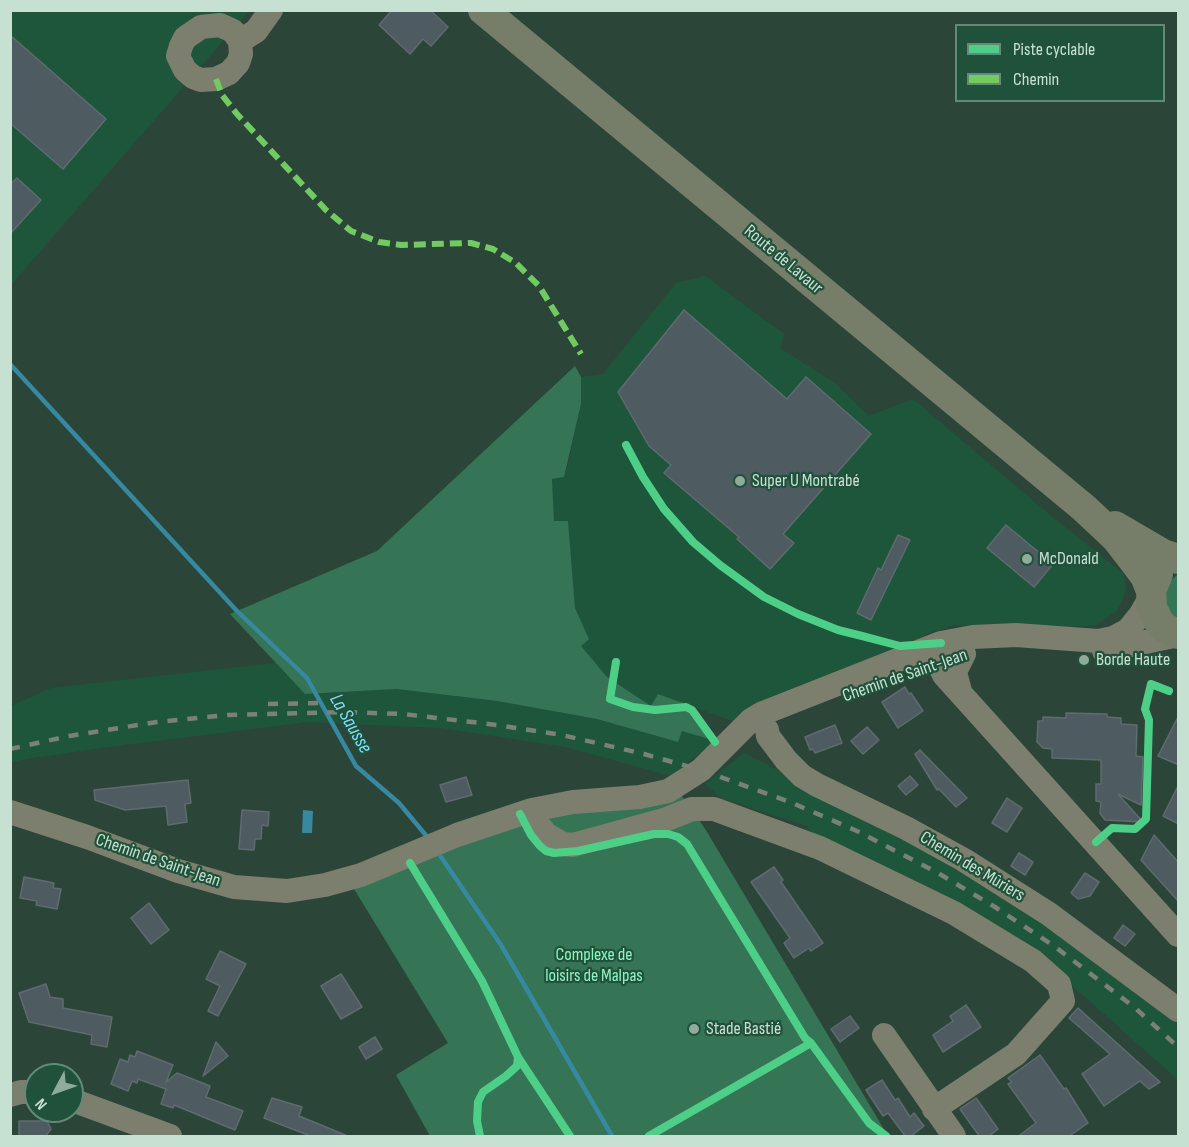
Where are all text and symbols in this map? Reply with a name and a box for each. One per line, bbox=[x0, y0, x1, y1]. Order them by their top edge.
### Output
legend bbox=[955, 24, 1165, 102]
text: Piste cyclable bbox=[1013, 39, 1095, 60]
text: Chemin bbox=[1013, 69, 1059, 90]
street label: Route de Lavaur bbox=[739, 221, 827, 299]
place label: Super U Montrabé bbox=[752, 470, 860, 492]
marker: Super U Montrabé bbox=[733, 474, 747, 488]
place label: McDonald bbox=[1039, 548, 1099, 570]
marker: McDonald bbox=[1020, 552, 1034, 566]
street label: Chemin de Saint-Jean bbox=[840, 645, 970, 707]
place label: Borde Haute bbox=[1096, 649, 1170, 671]
marker: Borde Haute bbox=[1077, 653, 1091, 667]
water label: La Sausse bbox=[323, 690, 377, 758]
street label: Chemin des Mûriers bbox=[916, 827, 1028, 907]
street label: Chemin de Saint-Jean bbox=[93, 830, 223, 892]
park label: Complexe de loisirs de Malpas bbox=[545, 944, 643, 986]
place label: Stade Bastié bbox=[706, 1018, 781, 1040]
marker: Stade Bastié bbox=[687, 1022, 701, 1036]
north arrow bbox=[24, 1063, 84, 1123]
text: N bbox=[32, 1094, 52, 1113]

